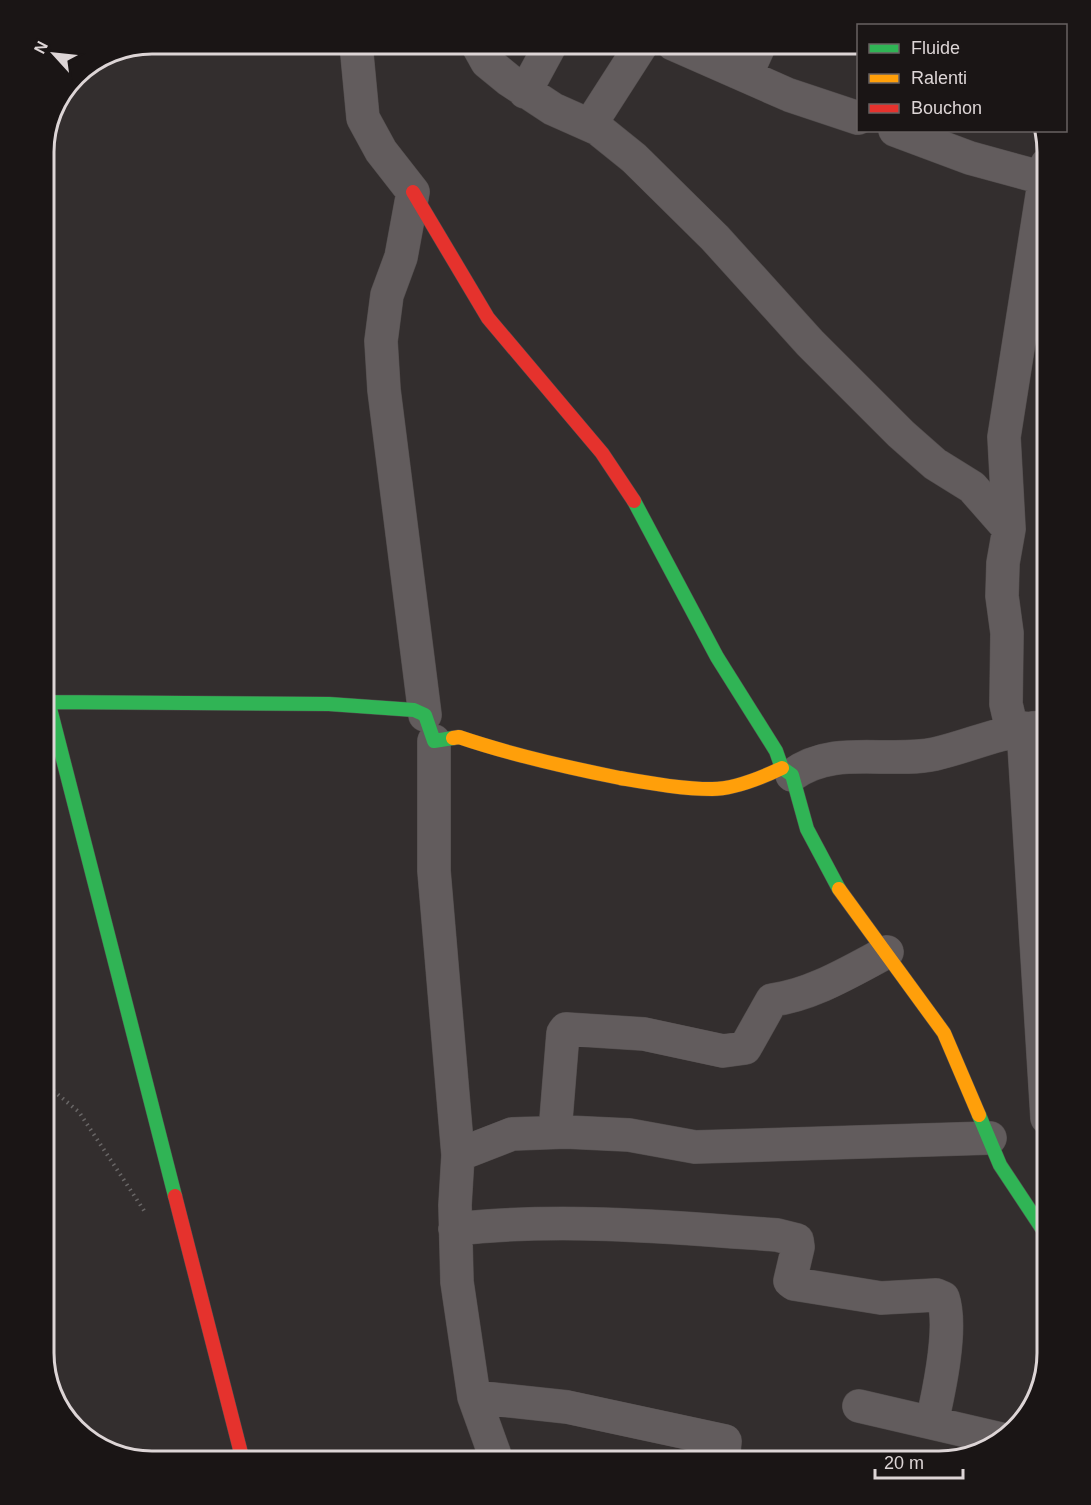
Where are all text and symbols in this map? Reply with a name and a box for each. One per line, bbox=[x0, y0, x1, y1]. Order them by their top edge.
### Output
north arrow bbox=[24, 24, 84, 84]
legend bbox=[857, 24, 1067, 132]
text: N bbox=[31, 38, 51, 56]
text: Fluide bbox=[911, 38, 960, 58]
text: Ralenti bbox=[911, 68, 967, 88]
text: Bouchon bbox=[911, 98, 982, 118]
scale bar bbox=[875, 1442, 964, 1480]
text: 20 m bbox=[884, 1453, 924, 1473]

